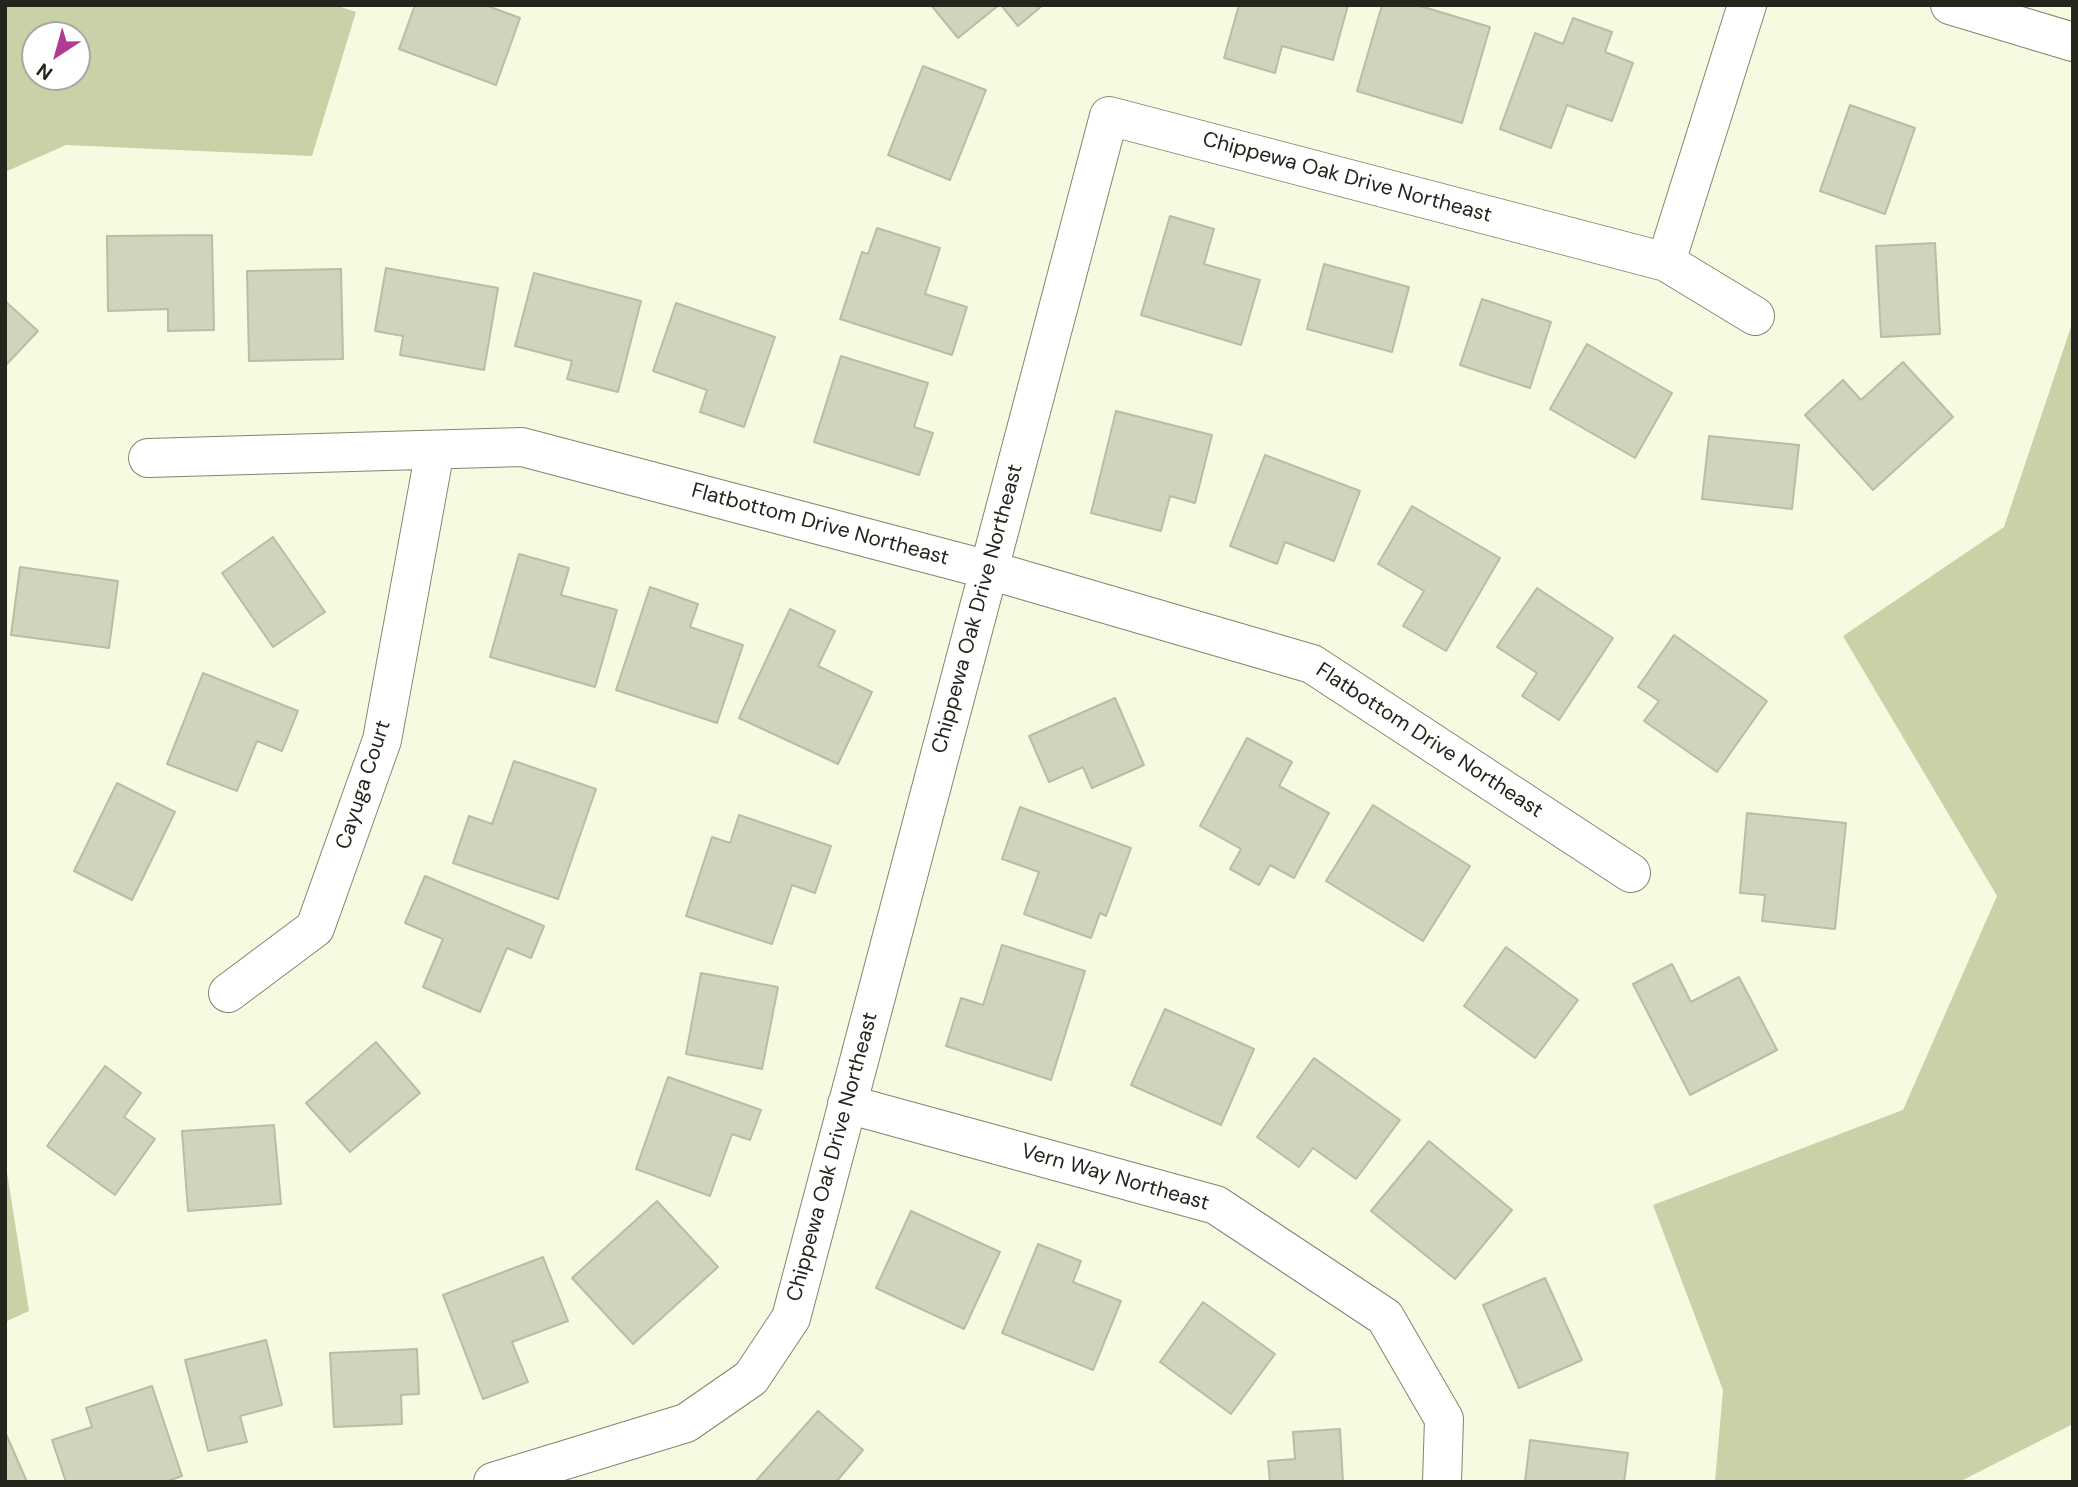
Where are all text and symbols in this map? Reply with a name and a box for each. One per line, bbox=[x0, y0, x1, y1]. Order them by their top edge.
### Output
north arrow bbox=[21, 21, 91, 91]
text: N bbox=[32, 58, 57, 86]
street label: Chippewa Oak Drive Northeast bbox=[1200, 127, 1494, 229]
street label: Chippewa Oak Drive Northeast bbox=[927, 462, 1029, 756]
street label: Flatbottom Drive Northeast bbox=[689, 478, 951, 572]
street label: Flatbottom Drive Northeast bbox=[1311, 658, 1547, 824]
street label: Cayuga Court bbox=[331, 717, 397, 853]
street label: Chippewa Oak Drive Northeast bbox=[782, 1010, 884, 1304]
street label: Vern Way Northeast bbox=[1018, 1139, 1212, 1217]

